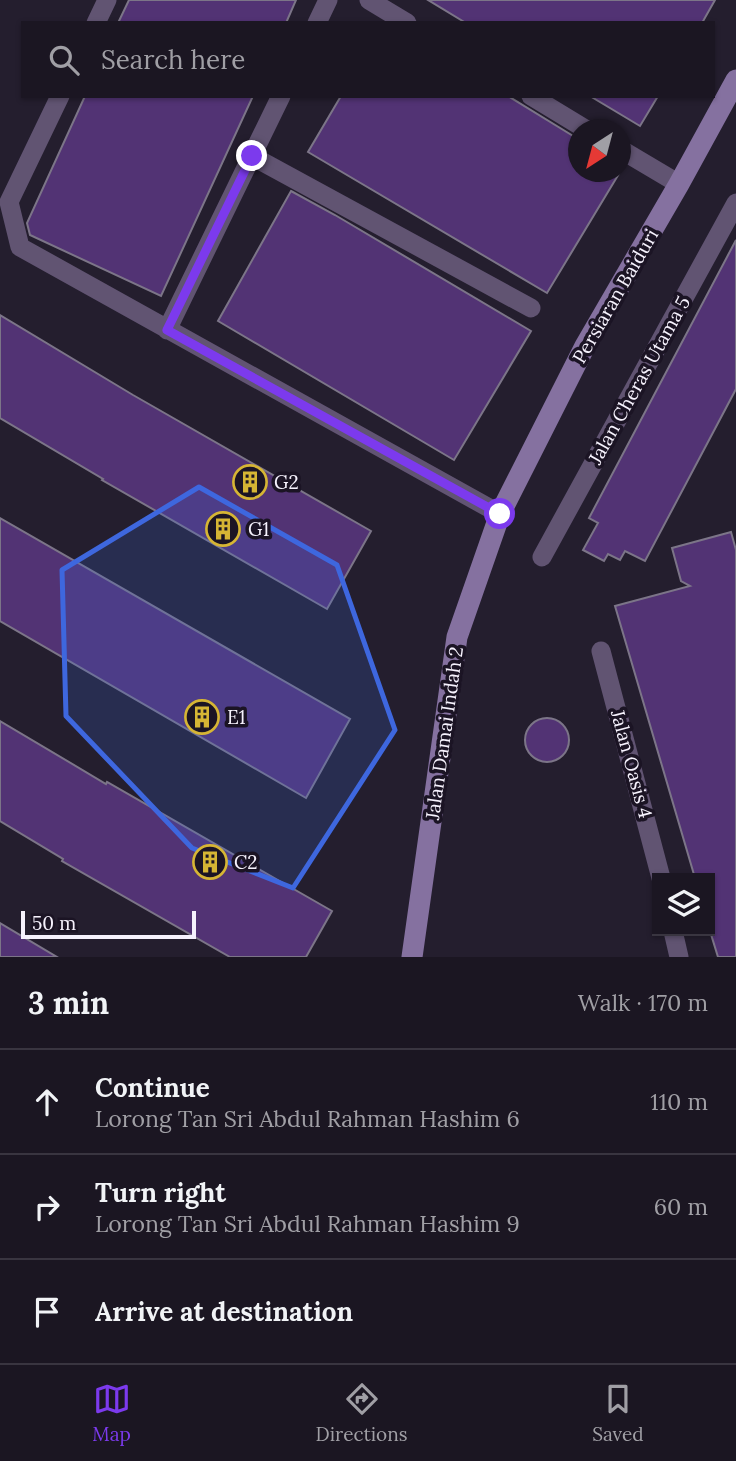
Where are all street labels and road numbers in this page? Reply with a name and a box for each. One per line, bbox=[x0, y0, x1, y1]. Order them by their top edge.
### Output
street label: Persiaran Baiduri bbox=[567, 224, 663, 368]
street label: Jalan Cheras Utama 5 bbox=[582, 292, 695, 469]
street label: Jalan Damai Indah 2 bbox=[420, 645, 468, 822]
street label: Jalan Oasis 4 bbox=[606, 706, 658, 821]

